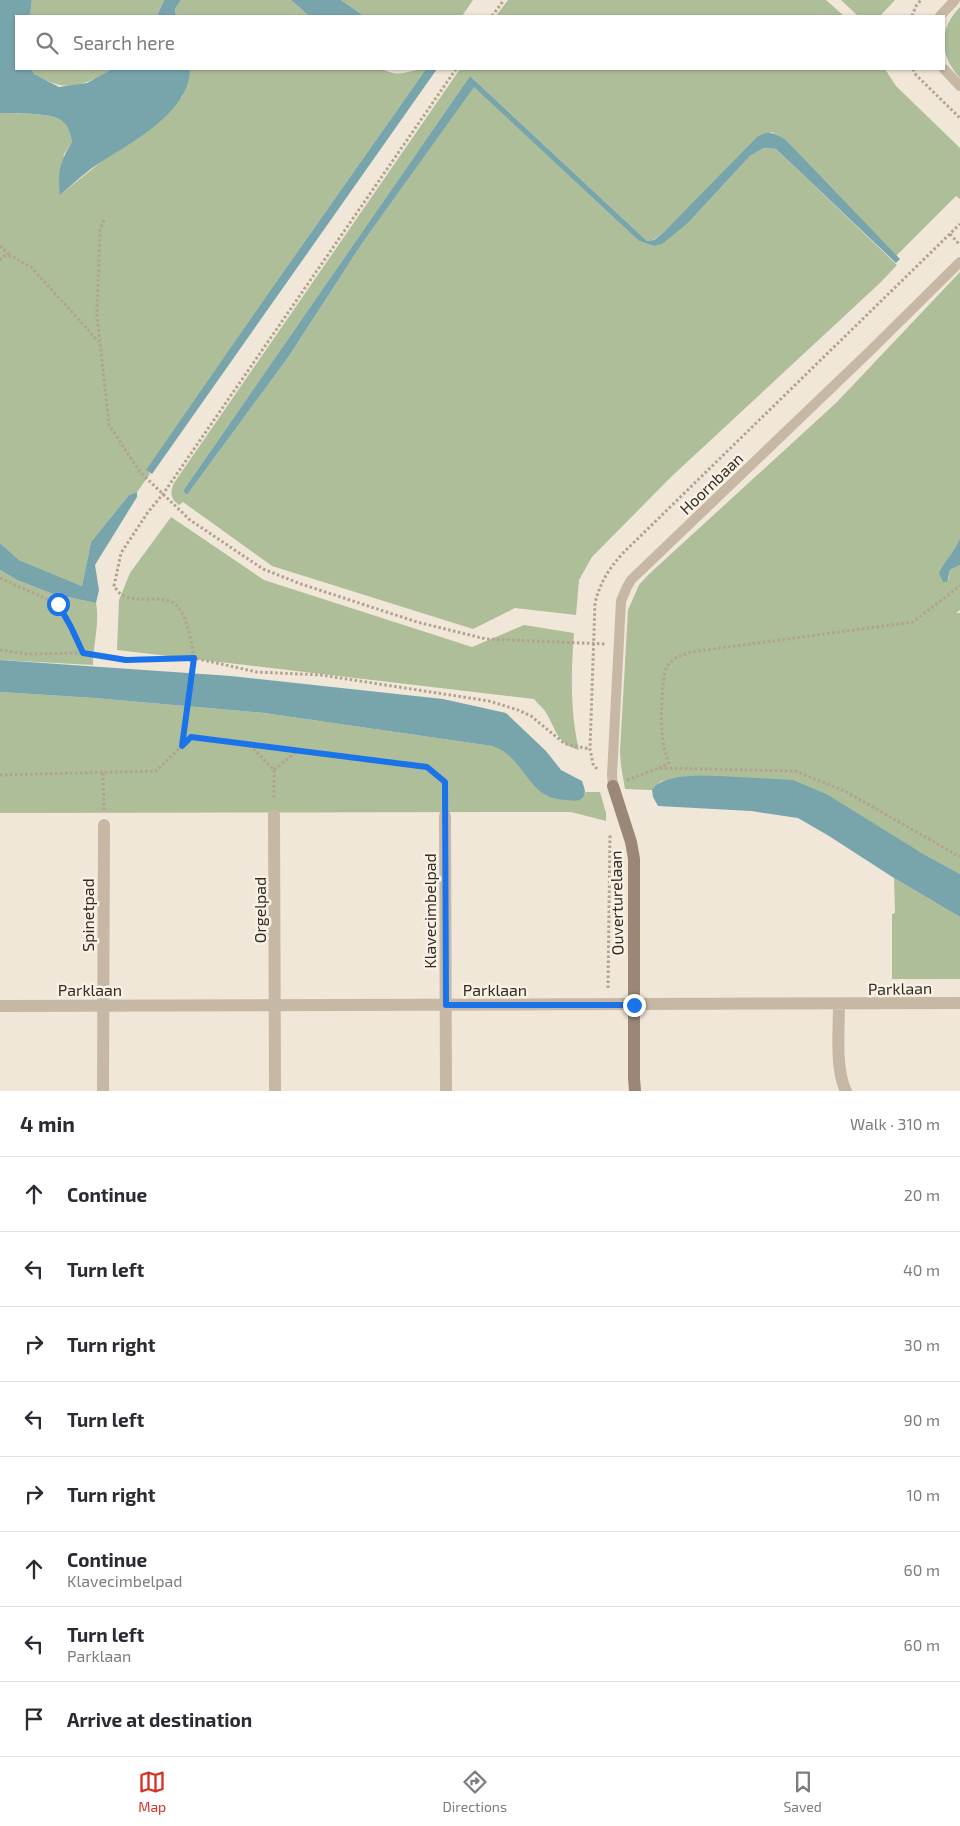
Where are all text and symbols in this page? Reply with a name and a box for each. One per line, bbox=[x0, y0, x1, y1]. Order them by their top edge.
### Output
search box bbox=[15, 15, 945, 70]
icon: search bbox=[33, 29, 61, 57]
text: Search here bbox=[73, 31, 175, 54]
street label: Hoornbaan bbox=[675, 448, 747, 518]
route start bbox=[47, 593, 70, 616]
street label: Ouverturelaan bbox=[606, 850, 626, 956]
street label: Klavecimbelpad bbox=[420, 853, 439, 969]
street label: Orgelpad bbox=[250, 877, 269, 943]
street label: Spinetpad bbox=[78, 878, 97, 952]
street label: Parklaan bbox=[868, 978, 932, 998]
street label: Parklaan bbox=[58, 980, 122, 999]
street label: Parklaan bbox=[463, 980, 527, 999]
route end bbox=[623, 994, 646, 1017]
text: 4 min bbox=[20, 1111, 75, 1136]
text: Walk · 310 m bbox=[850, 1114, 940, 1133]
icon: ahead bbox=[20, 1180, 48, 1208]
text: Continue bbox=[67, 1183, 147, 1206]
text: 20 m bbox=[904, 1185, 940, 1204]
icon: left bbox=[20, 1255, 48, 1283]
text: Turn left bbox=[67, 1258, 144, 1281]
text: 40 m bbox=[903, 1260, 940, 1279]
icon: right bbox=[20, 1330, 48, 1358]
text: Turn right bbox=[67, 1333, 155, 1356]
text: 30 m bbox=[904, 1335, 940, 1354]
icon: left bbox=[20, 1405, 48, 1433]
text: Turn left bbox=[67, 1408, 144, 1431]
text: 90 m bbox=[904, 1410, 940, 1429]
icon: right bbox=[20, 1480, 48, 1508]
text: Turn right bbox=[67, 1483, 155, 1506]
text: 10 m bbox=[906, 1485, 940, 1504]
text: Continue bbox=[67, 1548, 147, 1571]
icon: ahead bbox=[20, 1555, 48, 1583]
text: 60 m bbox=[904, 1560, 940, 1579]
text: Klavecimbelpad bbox=[67, 1571, 182, 1590]
text: Turn left bbox=[67, 1623, 144, 1646]
icon: left bbox=[20, 1630, 48, 1658]
text: 60 m bbox=[904, 1635, 940, 1654]
text: Parklaan bbox=[67, 1646, 131, 1665]
icon: arrive bbox=[20, 1705, 48, 1733]
text: Arrive at destination bbox=[67, 1708, 252, 1731]
tab: Map bbox=[138, 1768, 166, 1815]
tab: Directions bbox=[443, 1768, 507, 1815]
tab: Saved bbox=[783, 1768, 822, 1815]

